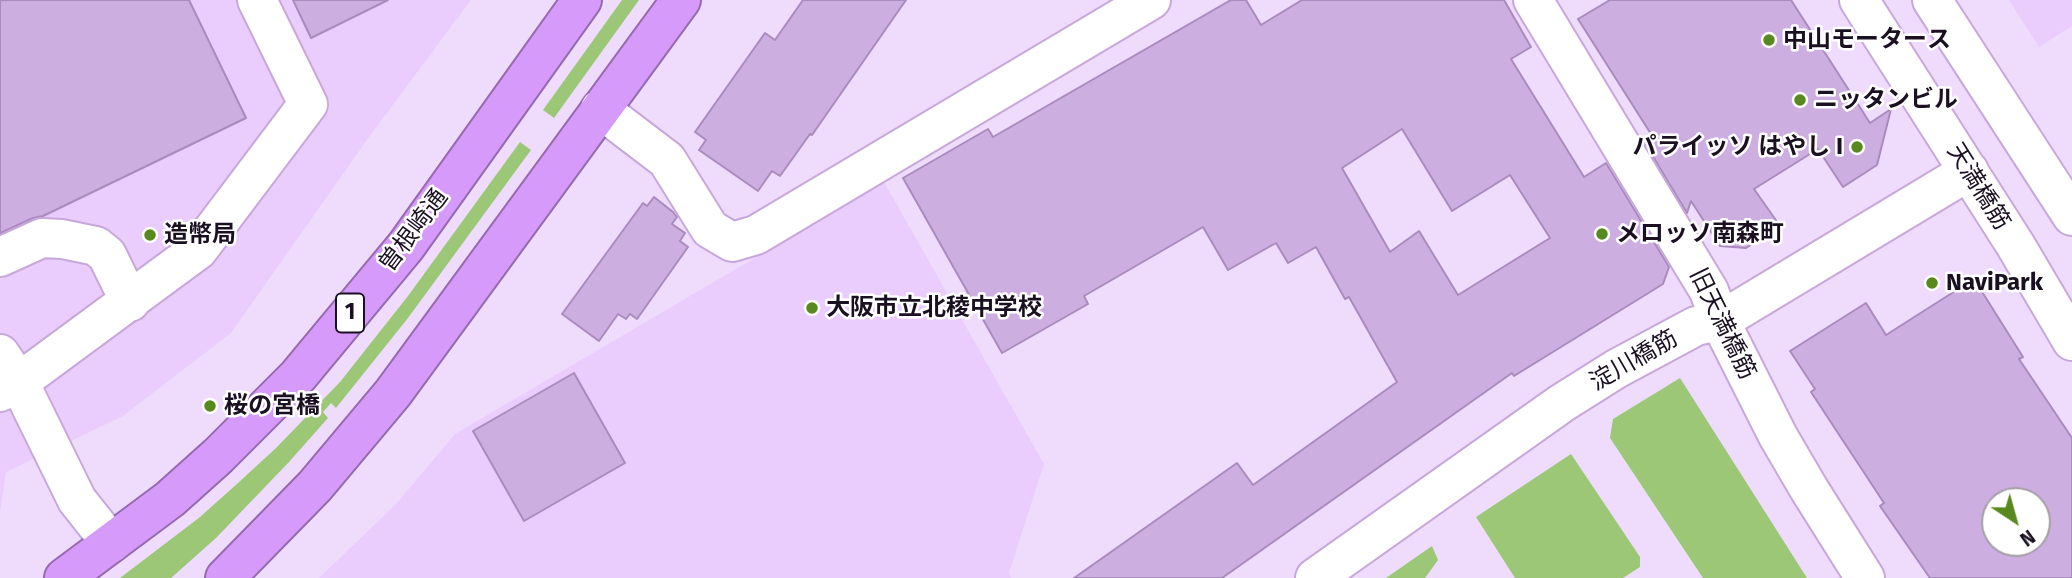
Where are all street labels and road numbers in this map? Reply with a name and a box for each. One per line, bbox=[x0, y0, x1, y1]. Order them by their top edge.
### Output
street label: 天満橋筋 bbox=[1940, 139, 2016, 235]
street label: 曽根崎通 bbox=[374, 184, 454, 278]
street label: 旧天満橋筋 bbox=[1683, 264, 1761, 384]
road number: 1 bbox=[336, 294, 364, 332]
street label: 淀川橋筋 bbox=[1585, 325, 1683, 397]

